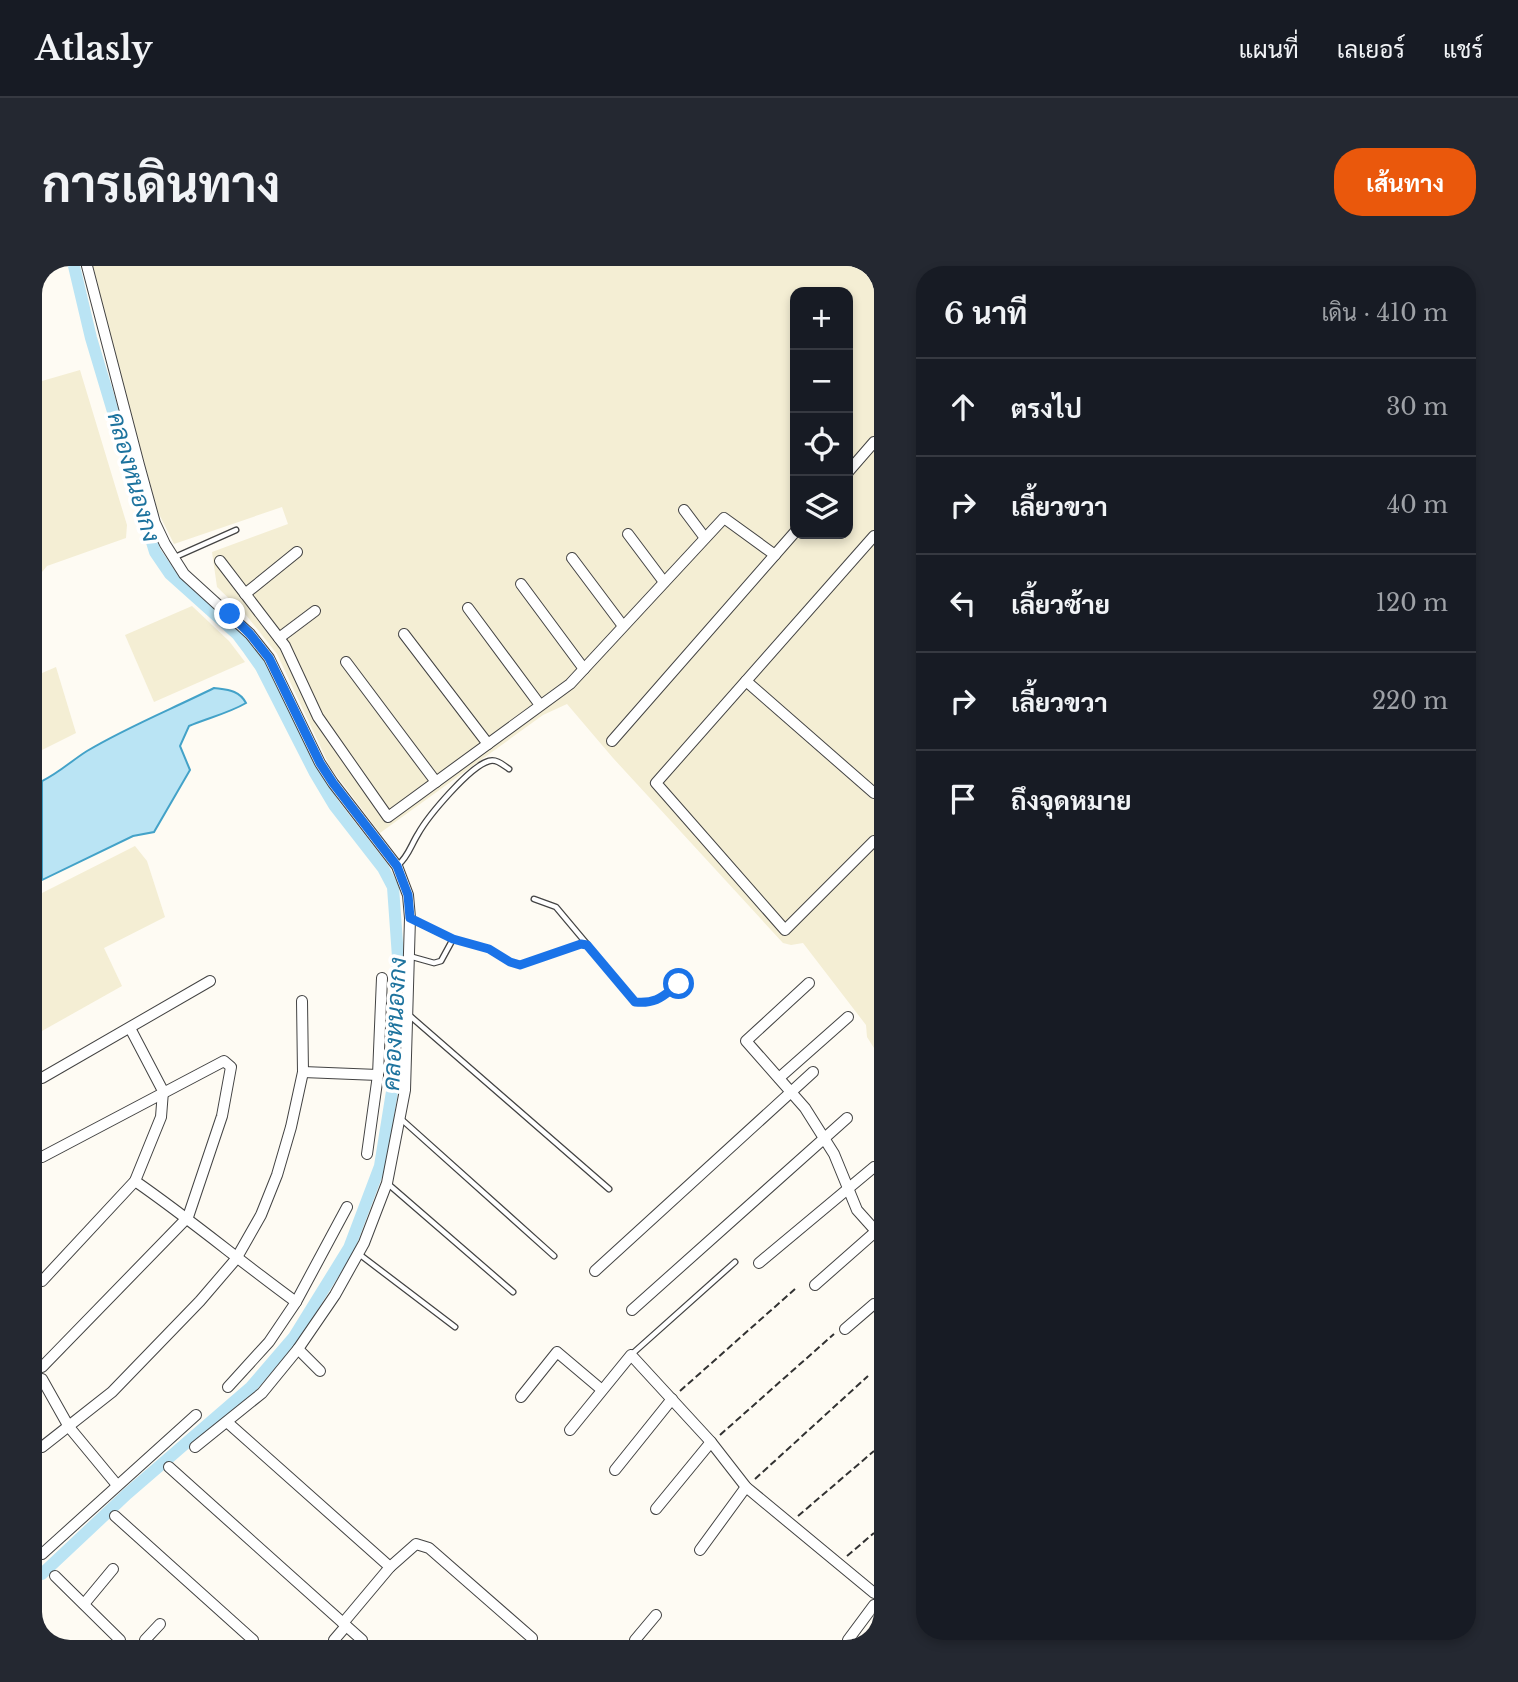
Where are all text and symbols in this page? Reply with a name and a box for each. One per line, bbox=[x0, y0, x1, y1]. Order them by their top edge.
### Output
text: Atlasly bbox=[35, 28, 153, 69]
text: แผนที่ bbox=[1239, 35, 1299, 64]
text: เลเยอร์ bbox=[1337, 35, 1405, 64]
text: แชร์ bbox=[1443, 35, 1483, 64]
button: เส้นทาง bbox=[1334, 148, 1476, 216]
text: การเดินทาง bbox=[42, 154, 280, 215]
map controls bbox=[790, 287, 853, 539]
button: + bbox=[790, 287, 853, 350]
text: 6 นาที bbox=[944, 295, 1027, 332]
text: เดิน · 410 m bbox=[1321, 299, 1448, 327]
button: − bbox=[790, 350, 853, 413]
icon: ahead bbox=[944, 388, 982, 426]
text: ตรงไป bbox=[1011, 393, 1082, 425]
text: 30 m bbox=[1386, 393, 1448, 421]
water label: คลองหนองกง bbox=[102, 409, 166, 545]
button: locate bbox=[790, 413, 853, 476]
button: layers bbox=[790, 476, 853, 539]
icon: right bbox=[944, 486, 982, 524]
text: เลี้ยวขวา bbox=[1011, 491, 1108, 523]
text: 40 m bbox=[1387, 491, 1448, 519]
icon: left bbox=[944, 584, 982, 622]
text: เลี้ยวซ้าย bbox=[1011, 589, 1110, 621]
text: 120 m bbox=[1376, 589, 1448, 617]
route end bbox=[214, 598, 245, 629]
icon: right bbox=[944, 682, 982, 720]
text: เลี้ยวขวา bbox=[1011, 687, 1108, 719]
text: 220 m bbox=[1372, 687, 1448, 715]
icon: arrive bbox=[944, 780, 982, 818]
text: ถึงจุดหมาย bbox=[1011, 785, 1132, 817]
water label: คลองหนองกง bbox=[376, 956, 412, 1091]
route start bbox=[663, 968, 694, 999]

